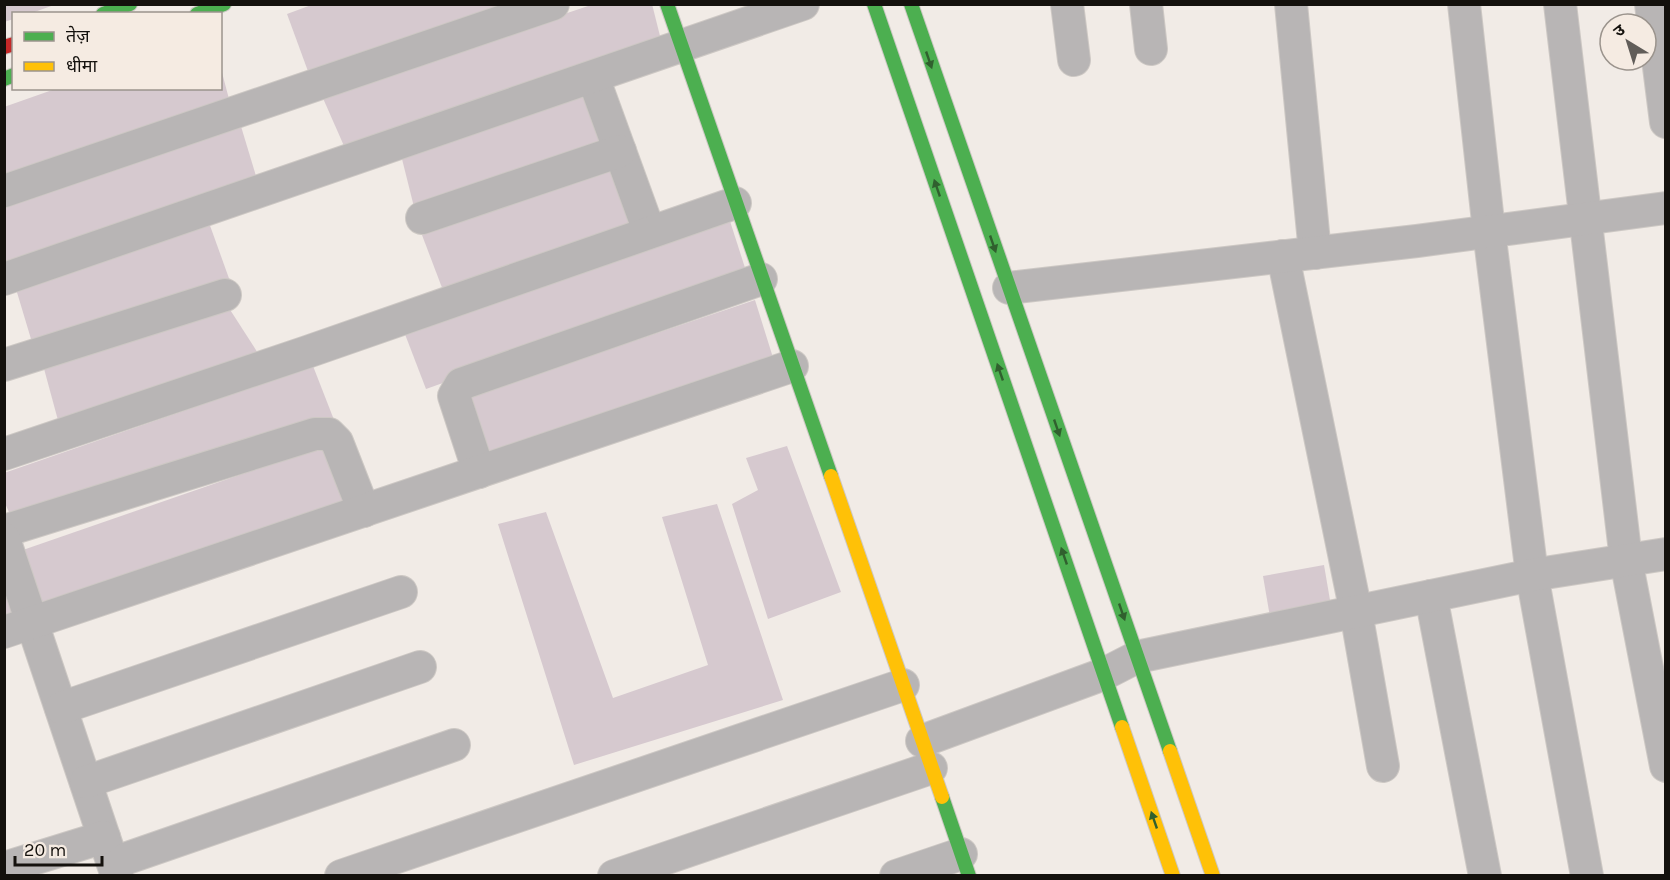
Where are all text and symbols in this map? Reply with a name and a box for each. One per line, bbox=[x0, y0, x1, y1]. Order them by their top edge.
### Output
legend bbox=[12, 12, 222, 90]
north arrow bbox=[1598, 12, 1658, 72]
text: उ bbox=[1610, 20, 1629, 41]
text: तेज़ bbox=[66, 25, 90, 47]
one-way arrow bbox=[925, 51, 935, 69]
text: धीमा bbox=[66, 55, 97, 77]
one-way arrow bbox=[931, 178, 941, 196]
one-way arrow bbox=[989, 235, 999, 253]
one-way arrow bbox=[995, 363, 1005, 381]
one-way arrow bbox=[1053, 419, 1063, 437]
one-way arrow bbox=[1058, 547, 1068, 565]
one-way arrow bbox=[1117, 603, 1127, 621]
one-way arrow bbox=[1149, 811, 1159, 829]
scale bar bbox=[15, 829, 102, 867]
text: 20 m bbox=[24, 839, 66, 861]

